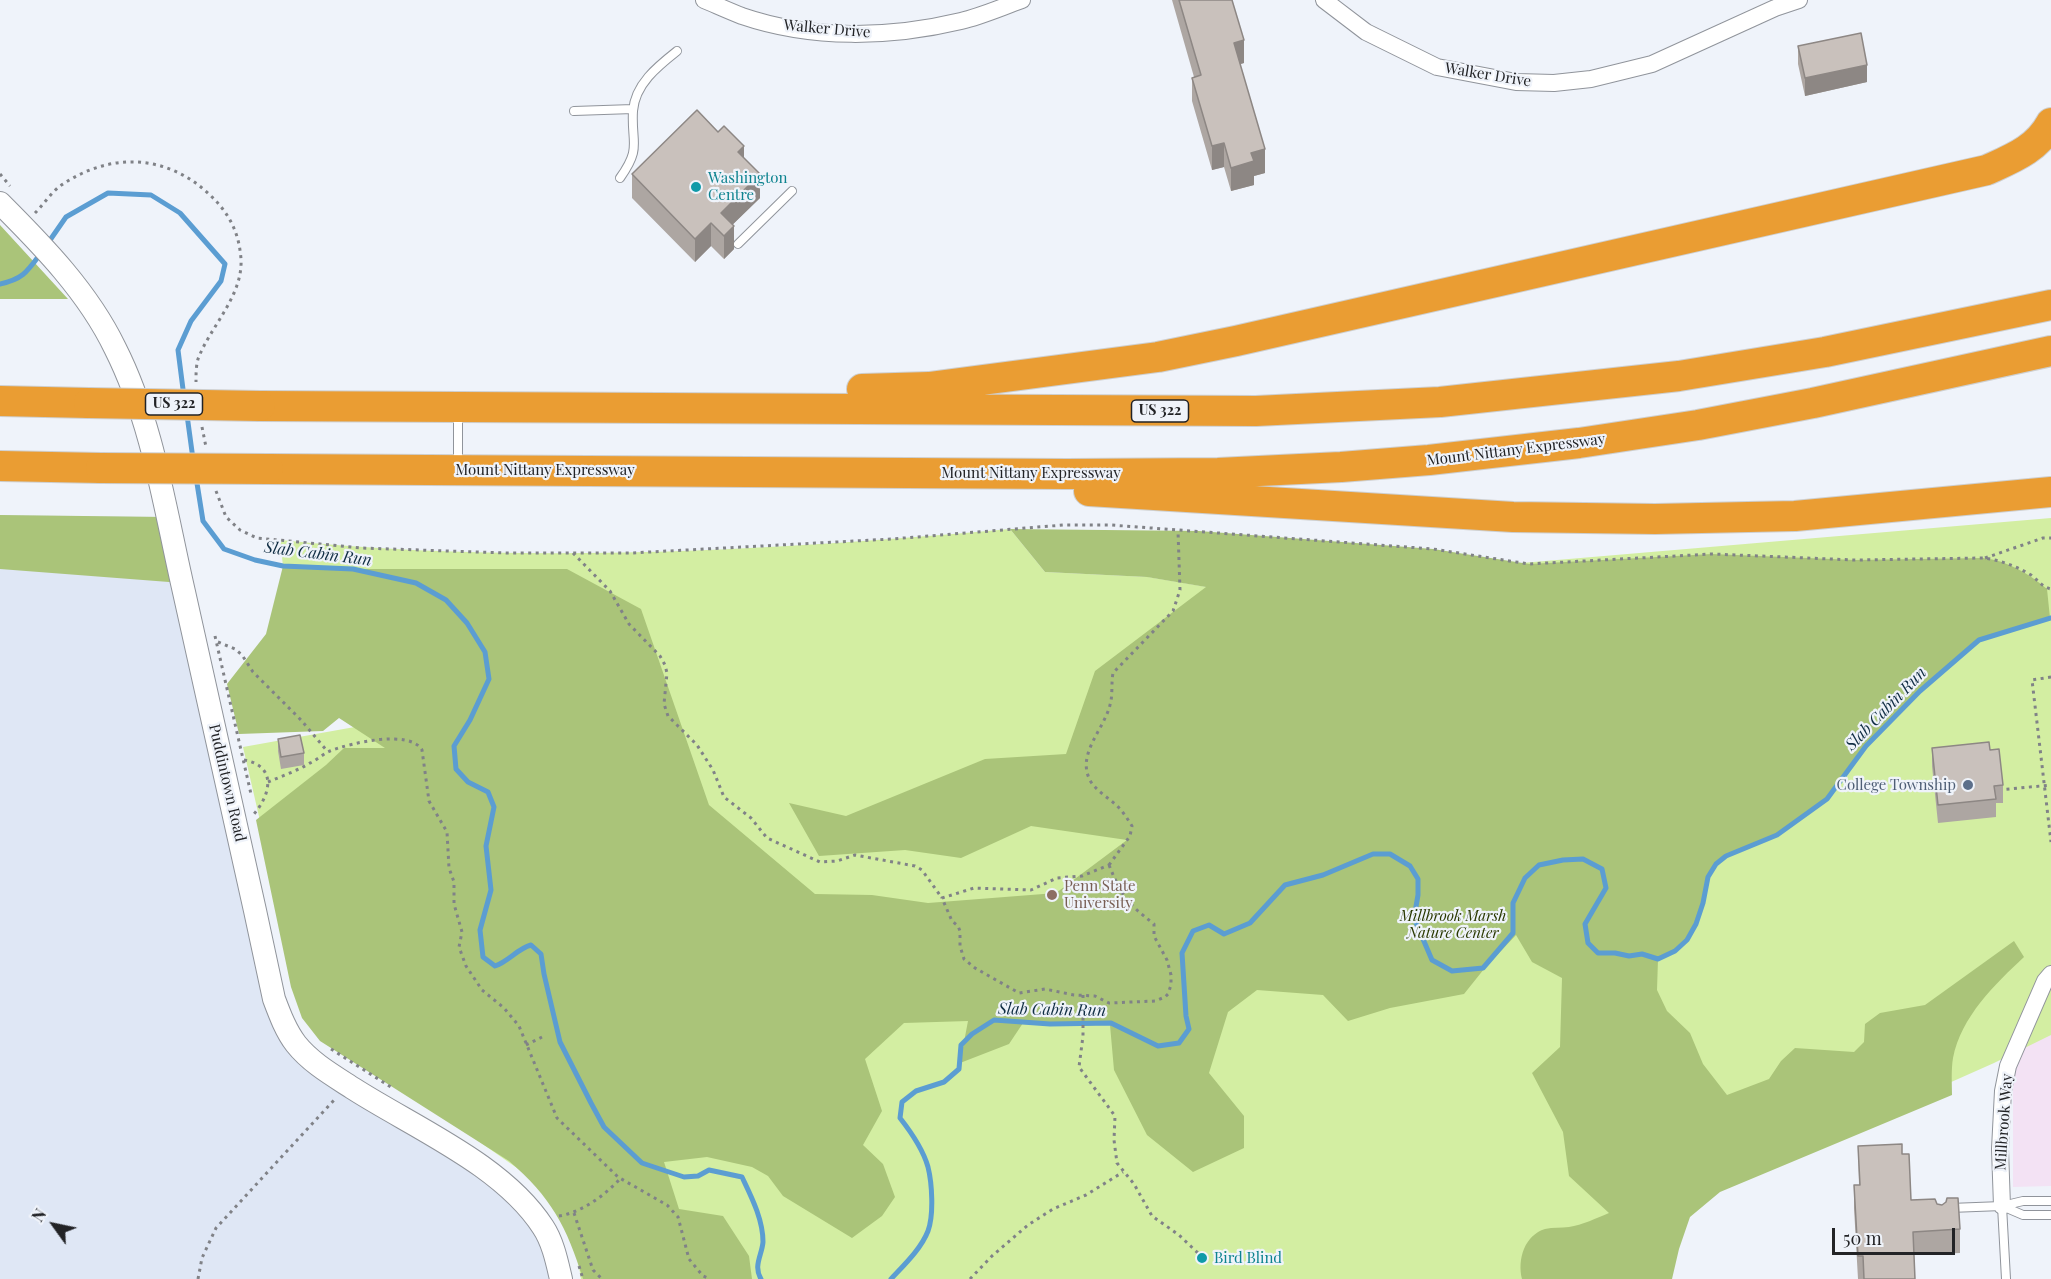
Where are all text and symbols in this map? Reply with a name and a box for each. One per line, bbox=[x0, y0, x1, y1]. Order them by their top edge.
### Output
street label: Walker Drive bbox=[783, 16, 871, 42]
street label: Walker Drive bbox=[1444, 59, 1532, 91]
place label: Washington Centre bbox=[708, 169, 787, 204]
marker: Washington Centre bbox=[689, 180, 703, 194]
road number: US 322 bbox=[146, 393, 202, 415]
road number: US 322 bbox=[1132, 400, 1188, 422]
street label: Mount Nittany Expressway bbox=[1426, 430, 1606, 470]
street label: Mount Nittany Expressway bbox=[455, 461, 635, 479]
street label: Mount Nittany Expressway bbox=[941, 464, 1121, 482]
water label: Slab Cabin Run bbox=[263, 538, 373, 570]
water label: Slab Cabin Run bbox=[1842, 663, 1930, 755]
street label: Puddintown Road bbox=[205, 722, 249, 844]
place label: College Township bbox=[1837, 776, 1956, 794]
marker: College Township bbox=[1961, 778, 1975, 792]
place label: Penn State University bbox=[1064, 877, 1136, 912]
marker: Penn State University bbox=[1045, 888, 1059, 902]
park label: Millbrook Marsh Nature Center bbox=[1400, 907, 1506, 942]
water label: Slab Cabin Run bbox=[998, 999, 1106, 1021]
street label: Millbrook Way bbox=[1992, 1073, 2016, 1171]
north arrow bbox=[24, 1195, 84, 1255]
text: N bbox=[27, 1204, 50, 1225]
scale bar bbox=[1835, 1216, 1958, 1254]
text: 50 m bbox=[1843, 1226, 1882, 1250]
place label: Bird Blind bbox=[1214, 1249, 1282, 1267]
marker: Bird Blind bbox=[1195, 1251, 1209, 1265]

